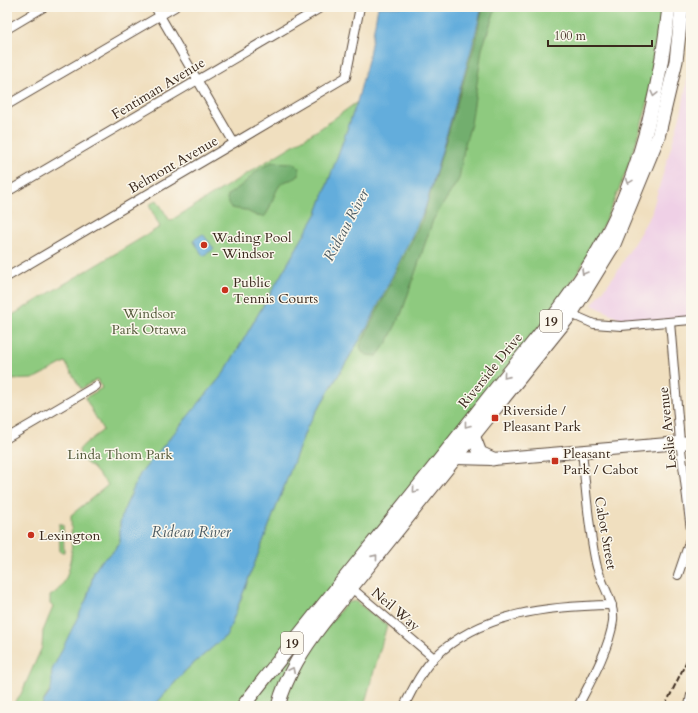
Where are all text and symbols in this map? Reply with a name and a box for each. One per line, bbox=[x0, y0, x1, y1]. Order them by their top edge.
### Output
scale bar bbox=[548, 22, 652, 48]
text: 100 m bbox=[554, 28, 587, 44]
street label: Fentiman Avenue bbox=[108, 53, 208, 124]
one-way arrow bbox=[651, 91, 659, 97]
street label: Belmont Avenue bbox=[125, 131, 221, 198]
one-way arrow bbox=[626, 178, 634, 185]
water label: Rideau River bbox=[319, 184, 374, 265]
place label: Wading Pool - Windsor bbox=[211, 228, 292, 263]
marker: Wading Pool - Windsor bbox=[199, 240, 209, 250]
one-way arrow bbox=[581, 268, 589, 275]
place label: Public Tennis Courts bbox=[233, 273, 318, 308]
marker: Public Tennis Courts bbox=[220, 285, 230, 295]
park label: Windsor Park Ottawa bbox=[112, 304, 186, 339]
road number: 19 bbox=[540, 310, 562, 332]
street label: Riverside Drive bbox=[454, 328, 527, 412]
one-way arrow bbox=[504, 371, 511, 378]
street label: Leslie Avenue bbox=[654, 386, 681, 470]
place label: Riverside / Pleasant Park bbox=[503, 401, 582, 436]
marker: Riverside / Pleasant Park bbox=[490, 413, 500, 423]
one-way arrow bbox=[465, 420, 472, 427]
place label: Pleasant Park / Cabot bbox=[563, 444, 639, 479]
park label: Linda Thom Park bbox=[67, 445, 173, 464]
marker: Pleasant Park / Cabot bbox=[550, 456, 560, 466]
one-way arrow bbox=[412, 485, 419, 492]
street label: Cabot Street bbox=[590, 495, 621, 572]
water label: Rideau River bbox=[151, 522, 232, 542]
place label: Lexington bbox=[39, 526, 101, 545]
marker: Lexington bbox=[26, 530, 36, 540]
one-way arrow bbox=[371, 555, 378, 562]
street label: Neil Way bbox=[367, 583, 425, 636]
road number: 19 bbox=[281, 632, 303, 654]
one-way arrow bbox=[287, 667, 294, 674]

